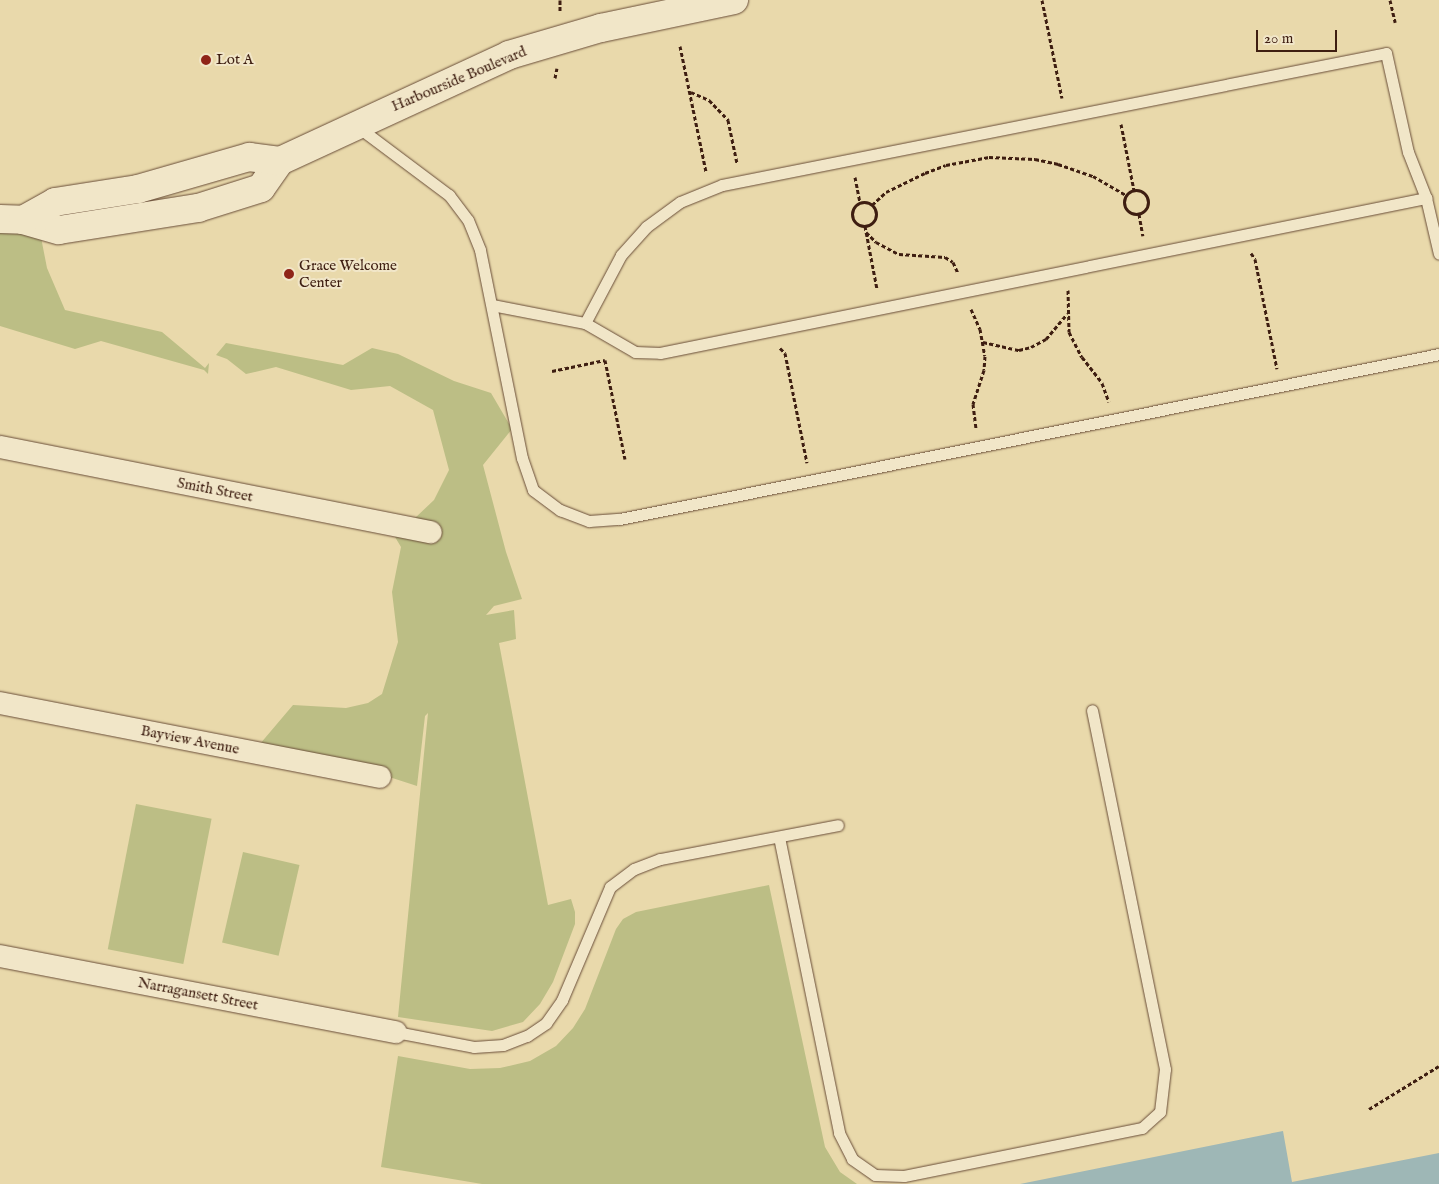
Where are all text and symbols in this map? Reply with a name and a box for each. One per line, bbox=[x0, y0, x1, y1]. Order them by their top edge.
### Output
scale bar bbox=[1259, 20, 1340, 52]
text: 20 m bbox=[1264, 29, 1293, 48]
street label: Harbourside Boulevard bbox=[389, 42, 529, 116]
place label: Lot A bbox=[216, 51, 253, 69]
marker: Lot A bbox=[200, 54, 212, 66]
place label: Grace Welcome Center bbox=[299, 256, 397, 291]
marker: Grace Welcome Center bbox=[283, 268, 295, 280]
street label: Smith Street bbox=[176, 474, 254, 506]
street label: Bayview Avenue bbox=[139, 722, 241, 758]
street label: Narragansett Street bbox=[136, 974, 260, 1014]

